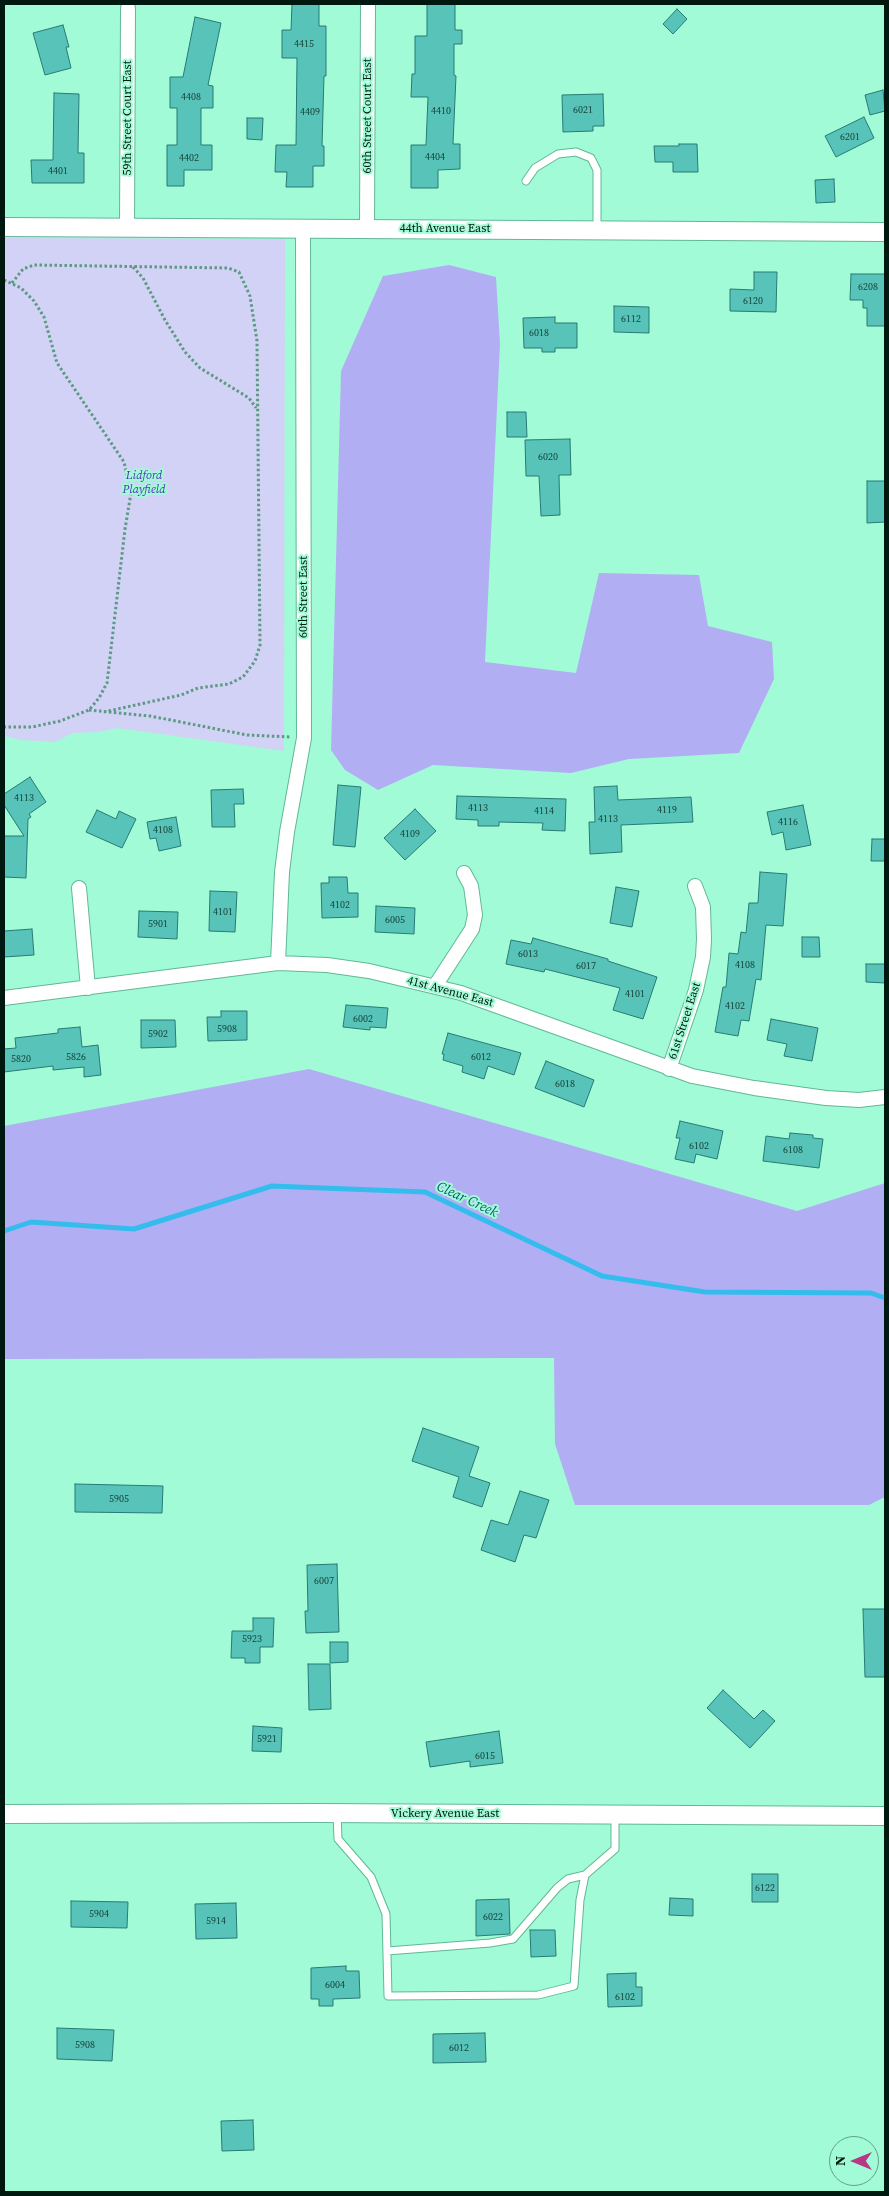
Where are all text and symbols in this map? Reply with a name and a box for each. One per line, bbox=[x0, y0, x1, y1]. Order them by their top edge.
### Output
house number: 4415 bbox=[294, 38, 314, 50]
street label: 60th Street Court East bbox=[361, 58, 375, 174]
street label: 59th Street Court East bbox=[121, 60, 135, 176]
house number: 4408 bbox=[181, 91, 201, 103]
house number: 6021 bbox=[573, 104, 593, 116]
house number: 4410 bbox=[431, 105, 451, 117]
house number: 4409 bbox=[300, 106, 320, 118]
house number: 6201 bbox=[840, 131, 860, 143]
house number: 4404 bbox=[425, 151, 445, 163]
house number: 4402 bbox=[179, 152, 199, 164]
house number: 4401 bbox=[48, 165, 68, 177]
street label: 44th Avenue East bbox=[400, 222, 490, 236]
house number: 6208 bbox=[858, 281, 878, 293]
house number: 6120 bbox=[743, 295, 763, 307]
house number: 6112 bbox=[621, 313, 641, 325]
house number: 6018 bbox=[529, 327, 549, 339]
house number: 6020 bbox=[538, 451, 558, 463]
park label: Lidford Playfield bbox=[123, 469, 165, 497]
street label: 60th Street East bbox=[297, 556, 311, 638]
house number: 4113 bbox=[14, 792, 34, 804]
house number: 4113 bbox=[468, 802, 488, 814]
house number: 4119 bbox=[657, 804, 677, 816]
house number: 4114 bbox=[534, 805, 554, 817]
house number: 4113 bbox=[598, 813, 618, 825]
house number: 4116 bbox=[778, 816, 798, 828]
house number: 4108 bbox=[153, 824, 173, 836]
house number: 4109 bbox=[400, 828, 420, 840]
house number: 4102 bbox=[330, 899, 350, 911]
house number: 4101 bbox=[213, 906, 233, 918]
house number: 6005 bbox=[385, 914, 405, 926]
house number: 5901 bbox=[148, 918, 168, 930]
house number: 6013 bbox=[518, 948, 538, 960]
house number: 4108 bbox=[735, 959, 755, 971]
house number: 6017 bbox=[576, 960, 596, 972]
street label: 41st Avenue East bbox=[405, 974, 495, 1010]
street label: 61st Street East bbox=[666, 981, 704, 1061]
house number: 4101 bbox=[625, 988, 645, 1000]
house number: 4102 bbox=[725, 1000, 745, 1012]
house number: 6002 bbox=[353, 1013, 373, 1025]
house number: 5908 bbox=[217, 1023, 237, 1035]
house number: 5902 bbox=[148, 1028, 168, 1040]
house number: 5826 bbox=[66, 1051, 86, 1063]
house number: 6012 bbox=[471, 1051, 491, 1063]
house number: 5820 bbox=[11, 1053, 31, 1065]
house number: 6018 bbox=[555, 1078, 575, 1090]
house number: 6102 bbox=[689, 1140, 709, 1152]
house number: 6108 bbox=[783, 1144, 803, 1156]
water label: Clear Creek bbox=[434, 1179, 500, 1221]
house number: 5905 bbox=[109, 1493, 129, 1505]
house number: 6007 bbox=[314, 1575, 334, 1587]
house number: 5923 bbox=[242, 1633, 262, 1645]
house number: 5921 bbox=[257, 1733, 277, 1745]
house number: 6015 bbox=[475, 1750, 495, 1762]
street label: Vickery Avenue East bbox=[391, 1807, 499, 1821]
house number: 6122 bbox=[755, 1882, 775, 1894]
house number: 5904 bbox=[89, 1908, 109, 1920]
house number: 6022 bbox=[483, 1911, 503, 1923]
house number: 5914 bbox=[206, 1915, 226, 1927]
house number: 6004 bbox=[325, 1979, 345, 1991]
house number: 6102 bbox=[615, 1991, 635, 2003]
house number: 5908 bbox=[75, 2039, 95, 2051]
house number: 6012 bbox=[449, 2042, 469, 2054]
north arrow bbox=[829, 2136, 879, 2186]
text: N bbox=[830, 2156, 850, 2166]

